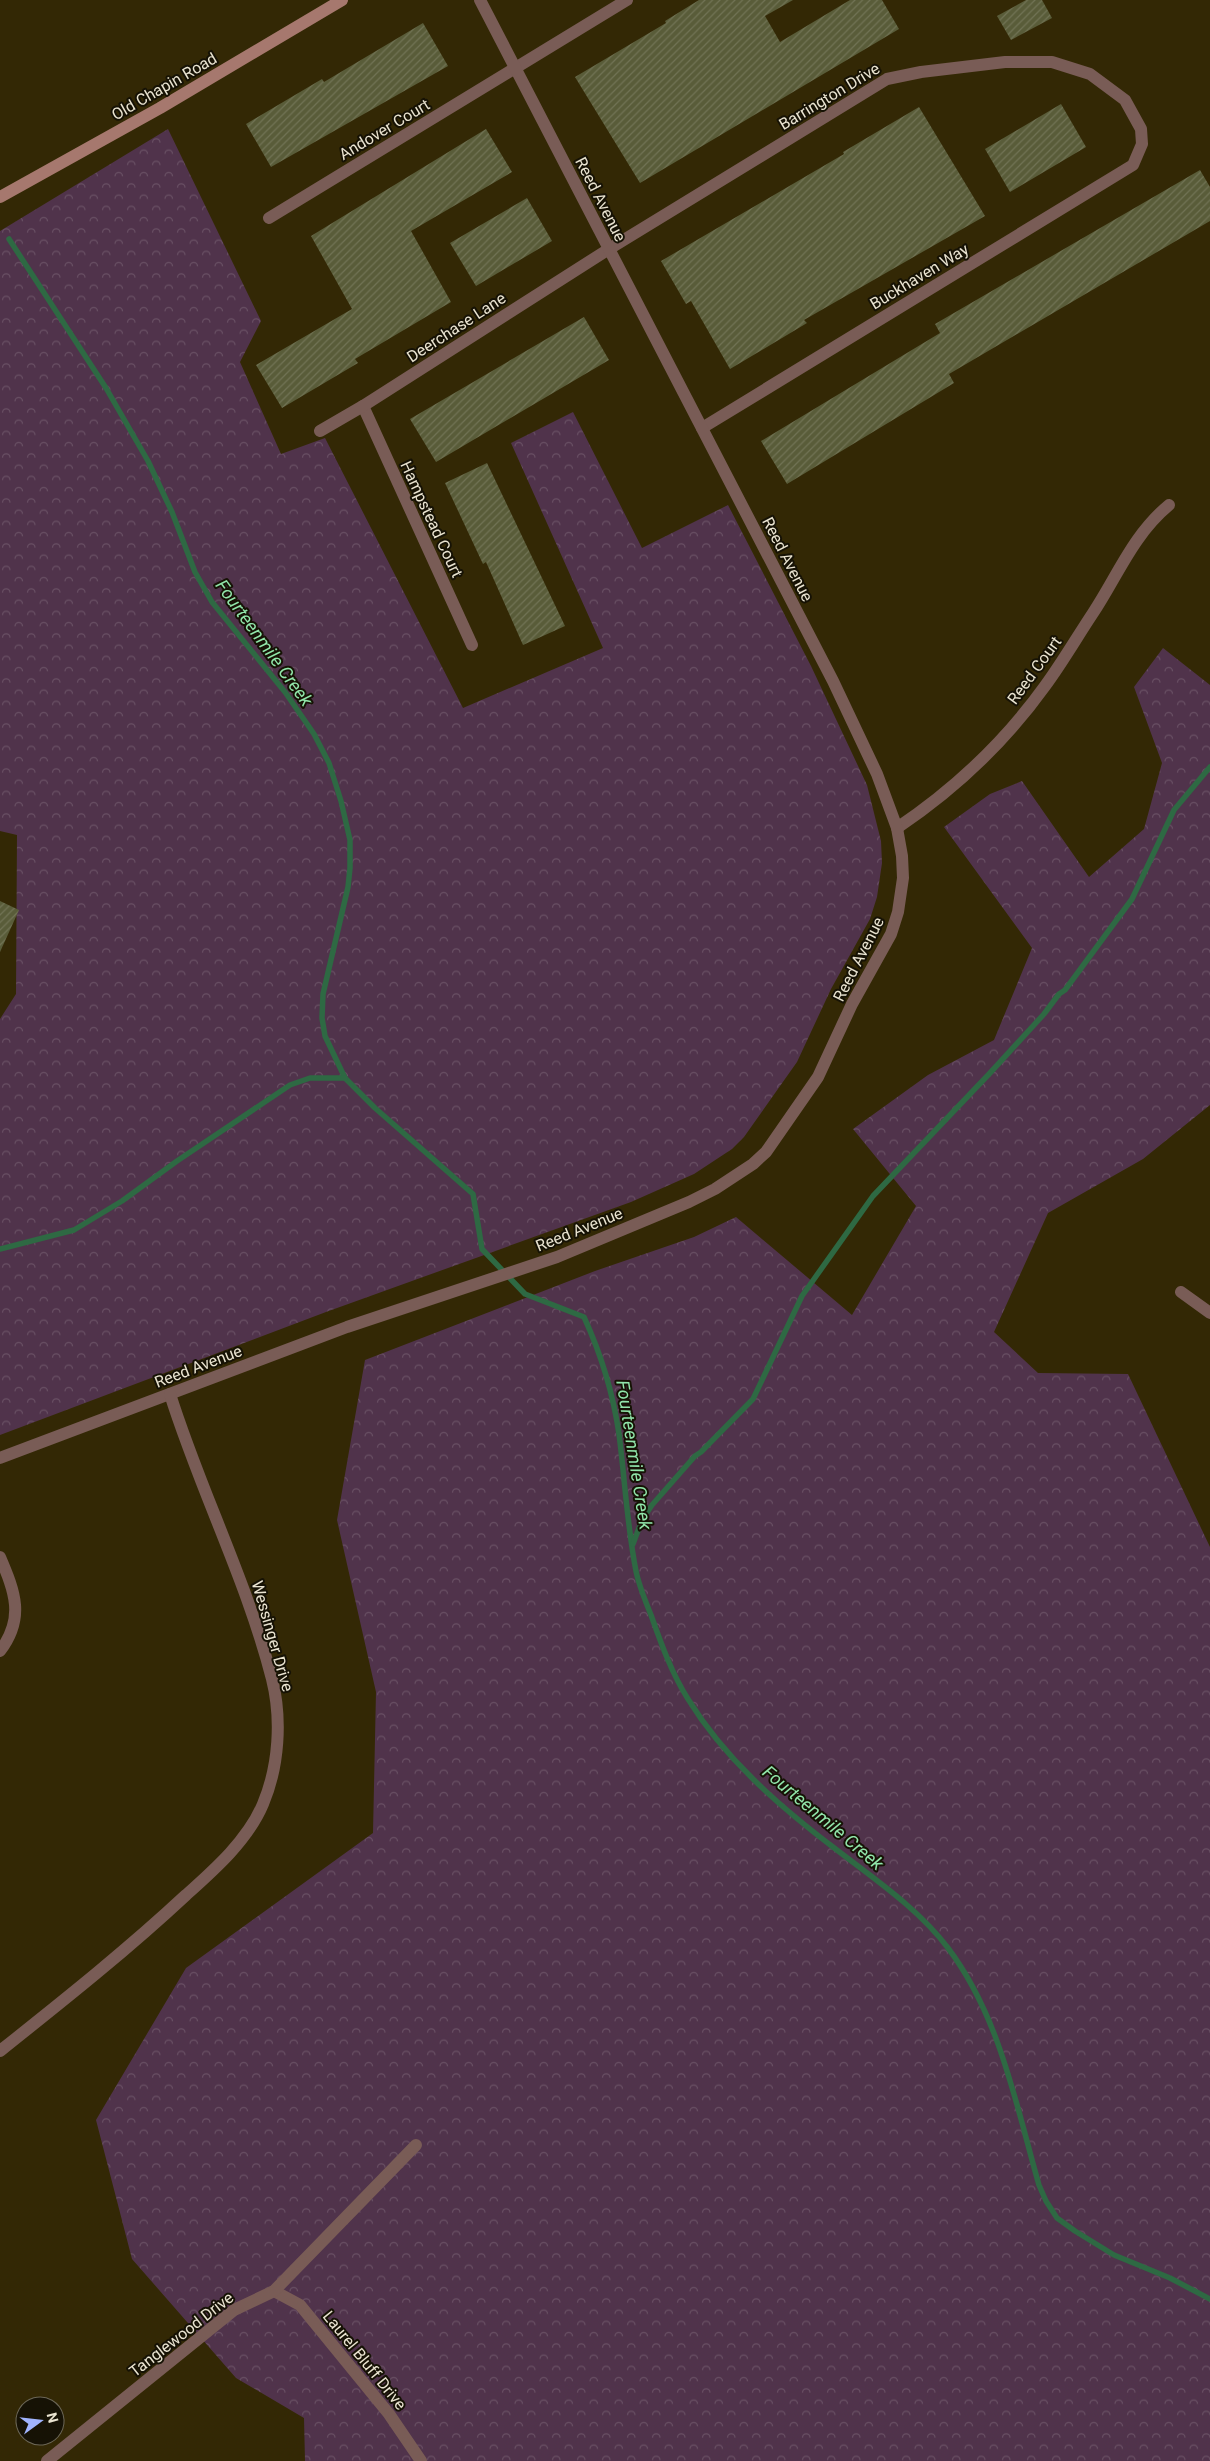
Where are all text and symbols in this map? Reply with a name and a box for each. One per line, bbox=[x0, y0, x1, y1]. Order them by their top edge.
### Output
street label: Old Chapin Road bbox=[108, 49, 220, 124]
street label: Barrington Drive bbox=[775, 59, 883, 134]
street label: Andover Court bbox=[336, 95, 433, 164]
street label: Reed Avenue bbox=[571, 154, 630, 245]
street label: Buckhaven Way bbox=[866, 239, 972, 313]
street label: Deerchase Lane bbox=[403, 288, 509, 366]
street label: Hampstead Court bbox=[396, 458, 467, 580]
street label: Reed Avenue bbox=[758, 514, 817, 605]
water label: Fourteenmile Creek bbox=[211, 575, 318, 711]
street label: Reed Court bbox=[1003, 633, 1065, 708]
street label: Reed Avenue bbox=[829, 914, 888, 1005]
street label: Reed Avenue bbox=[533, 1203, 625, 1256]
street label: Reed Avenue bbox=[152, 1341, 245, 1392]
water label: Fourteenmile Creek bbox=[612, 1379, 657, 1532]
street label: Wessinger Drive bbox=[248, 1578, 297, 1694]
water label: Fourteenmile Creek bbox=[759, 1761, 889, 1875]
street label: Tanglewood Drive bbox=[126, 2288, 237, 2381]
street label: Laurel Bluff Drive bbox=[319, 2307, 410, 2413]
north arrow bbox=[15, 2396, 65, 2446]
text: N bbox=[44, 2411, 62, 2424]

